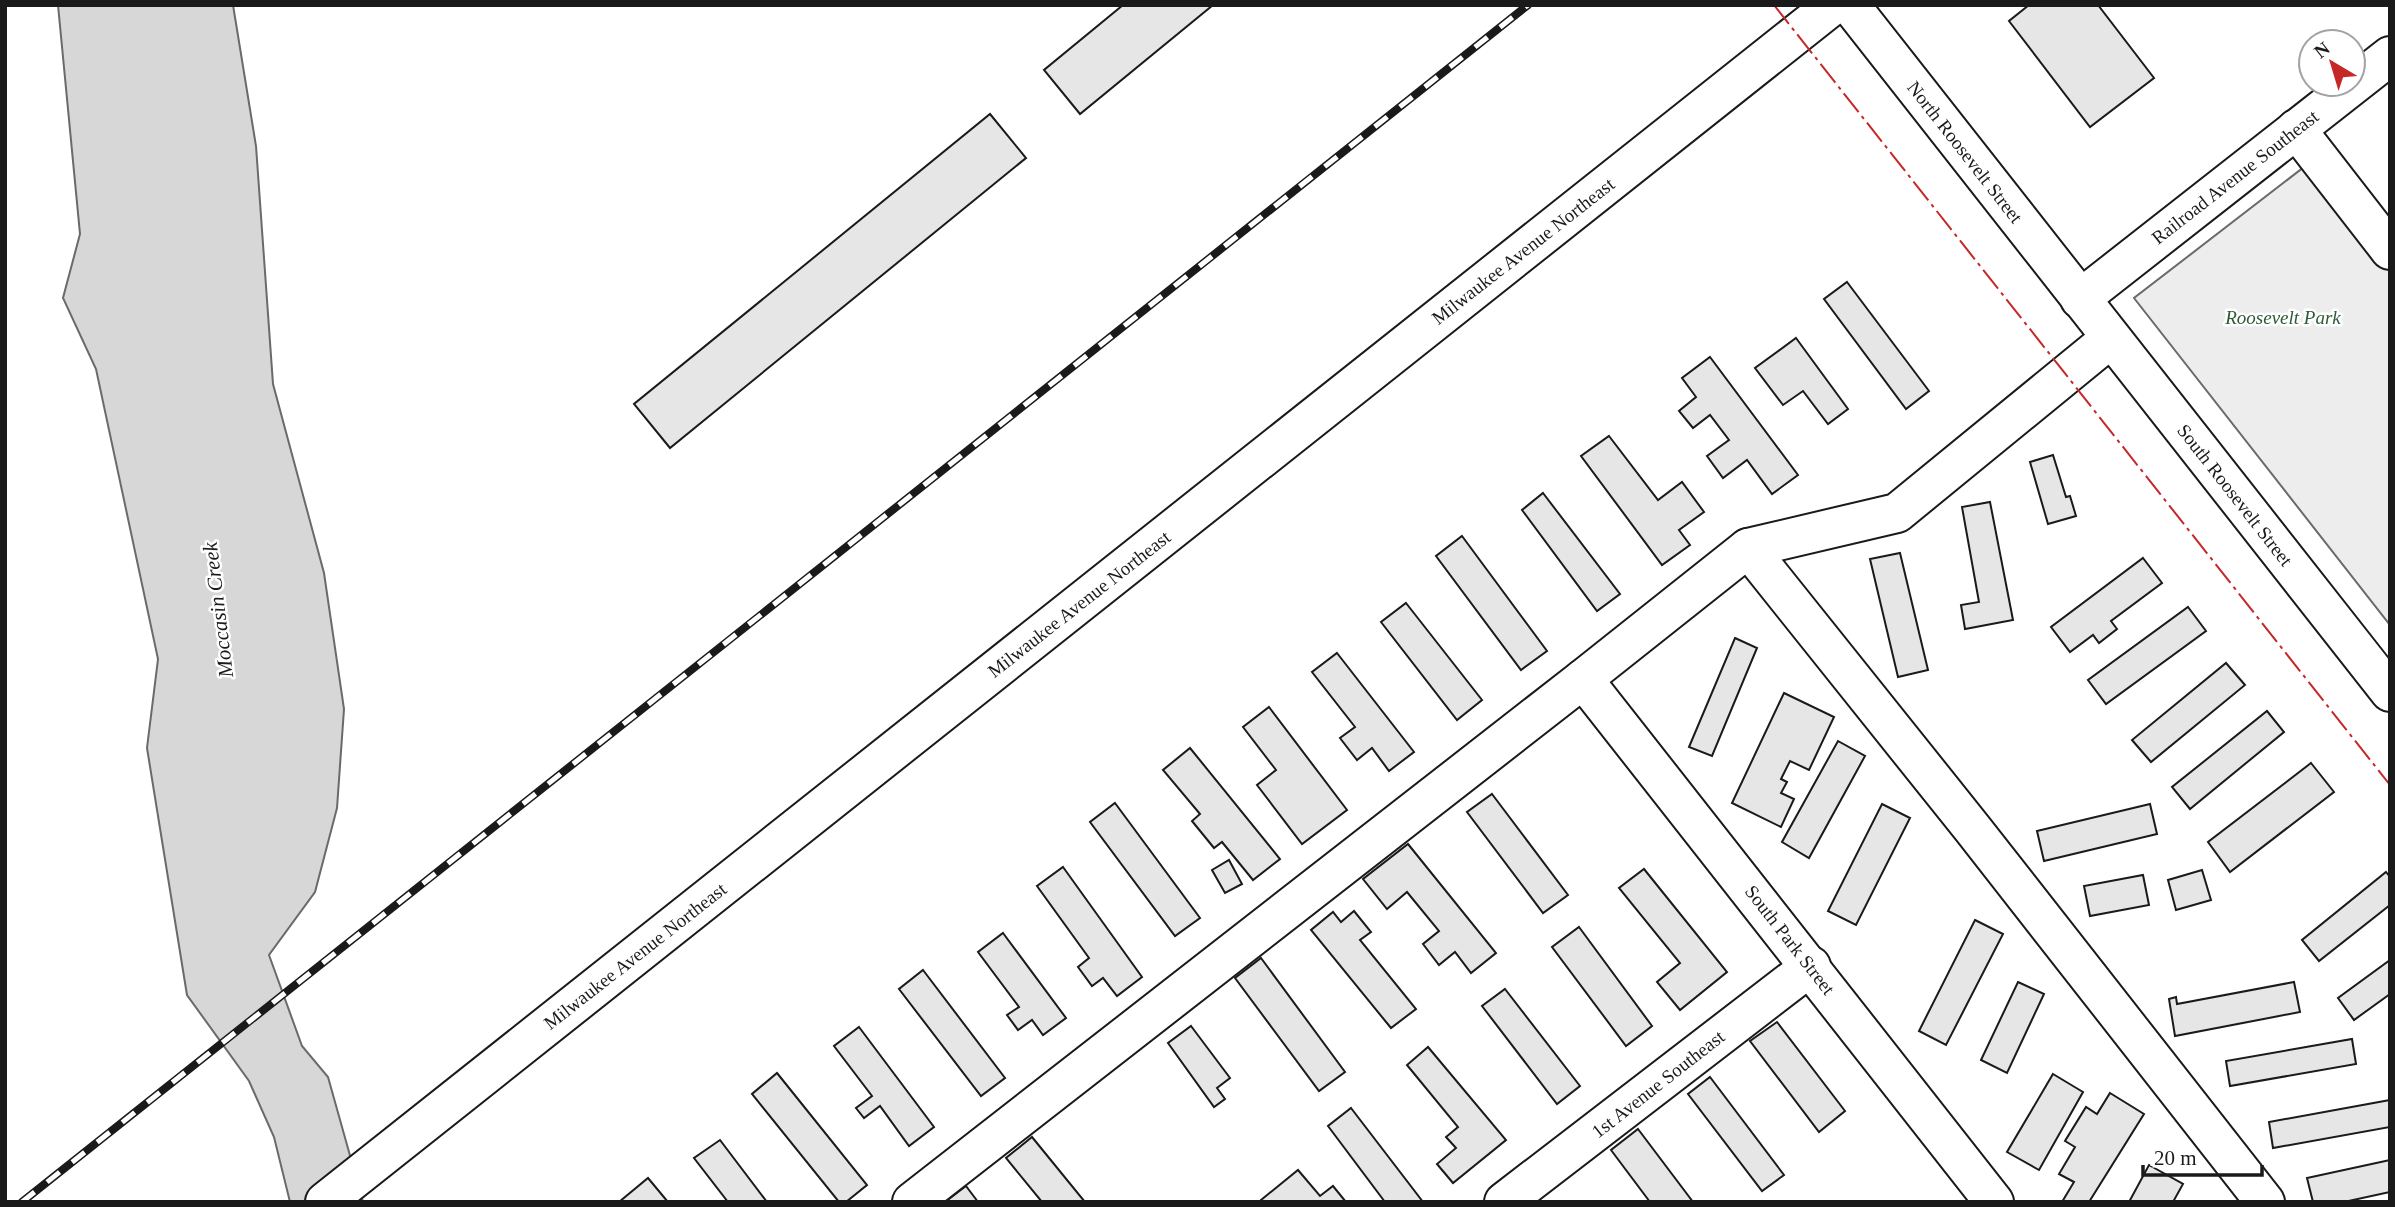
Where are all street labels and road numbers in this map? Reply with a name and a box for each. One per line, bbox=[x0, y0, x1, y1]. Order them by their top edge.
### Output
street label: North Roosevelt Street bbox=[1903, 77, 2027, 228]
street label: Railroad Avenue Southeast bbox=[2148, 105, 2323, 249]
street label: Milwaukee Avenue Northeast bbox=[1428, 173, 1619, 329]
street label: South Roosevelt Street bbox=[2173, 420, 2297, 571]
street label: Milwaukee Avenue Northeast bbox=[984, 526, 1175, 682]
street label: Milwaukee Avenue Northeast bbox=[540, 878, 731, 1034]
street label: South Park Street bbox=[1741, 881, 1840, 999]
street label: 1st Avenue Southeast bbox=[1588, 1025, 1729, 1142]

